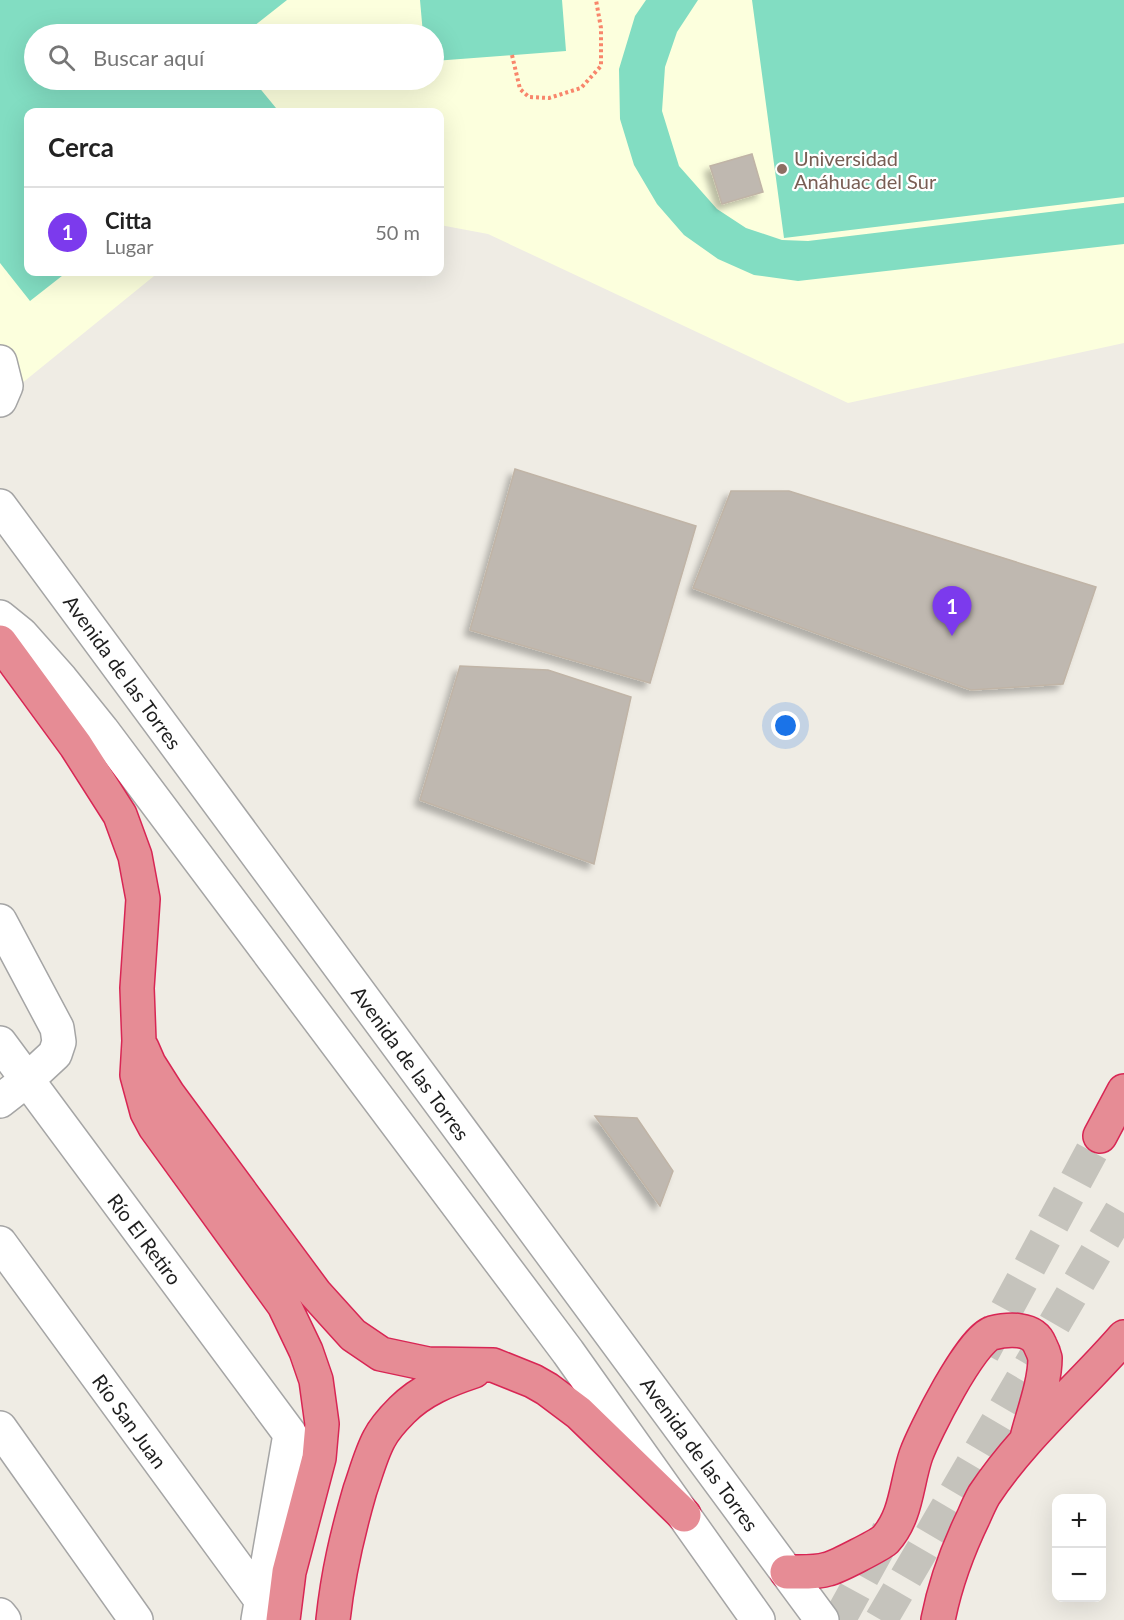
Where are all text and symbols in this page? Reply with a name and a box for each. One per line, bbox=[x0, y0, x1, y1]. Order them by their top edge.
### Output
search box bbox=[24, 24, 444, 90]
icon: search bbox=[45, 41, 78, 74]
text: Buscar aquí bbox=[93, 44, 204, 71]
text: Cerca bbox=[48, 131, 114, 163]
place label: Universidad Anáhuac del Sur bbox=[794, 146, 937, 193]
marker: Universidad Anáhuac del Sur bbox=[775, 162, 789, 176]
text: Citta bbox=[105, 207, 152, 234]
text: 1 bbox=[62, 220, 73, 244]
text: 50 m bbox=[375, 220, 420, 244]
text: Lugar bbox=[105, 234, 153, 258]
pin: 1 bbox=[932, 586, 972, 636]
street label: Avenida de las Torres bbox=[59, 590, 187, 754]
your location bbox=[771, 711, 800, 740]
street label: Avenida de las Torres bbox=[347, 981, 475, 1145]
street label: Río El Retiro bbox=[103, 1189, 187, 1289]
street label: Río San Juan bbox=[88, 1369, 172, 1473]
street label: Avenida de las Torres bbox=[636, 1372, 764, 1536]
map controls bbox=[1052, 1494, 1106, 1602]
button: + bbox=[1052, 1494, 1106, 1548]
button: − bbox=[1052, 1548, 1106, 1602]

